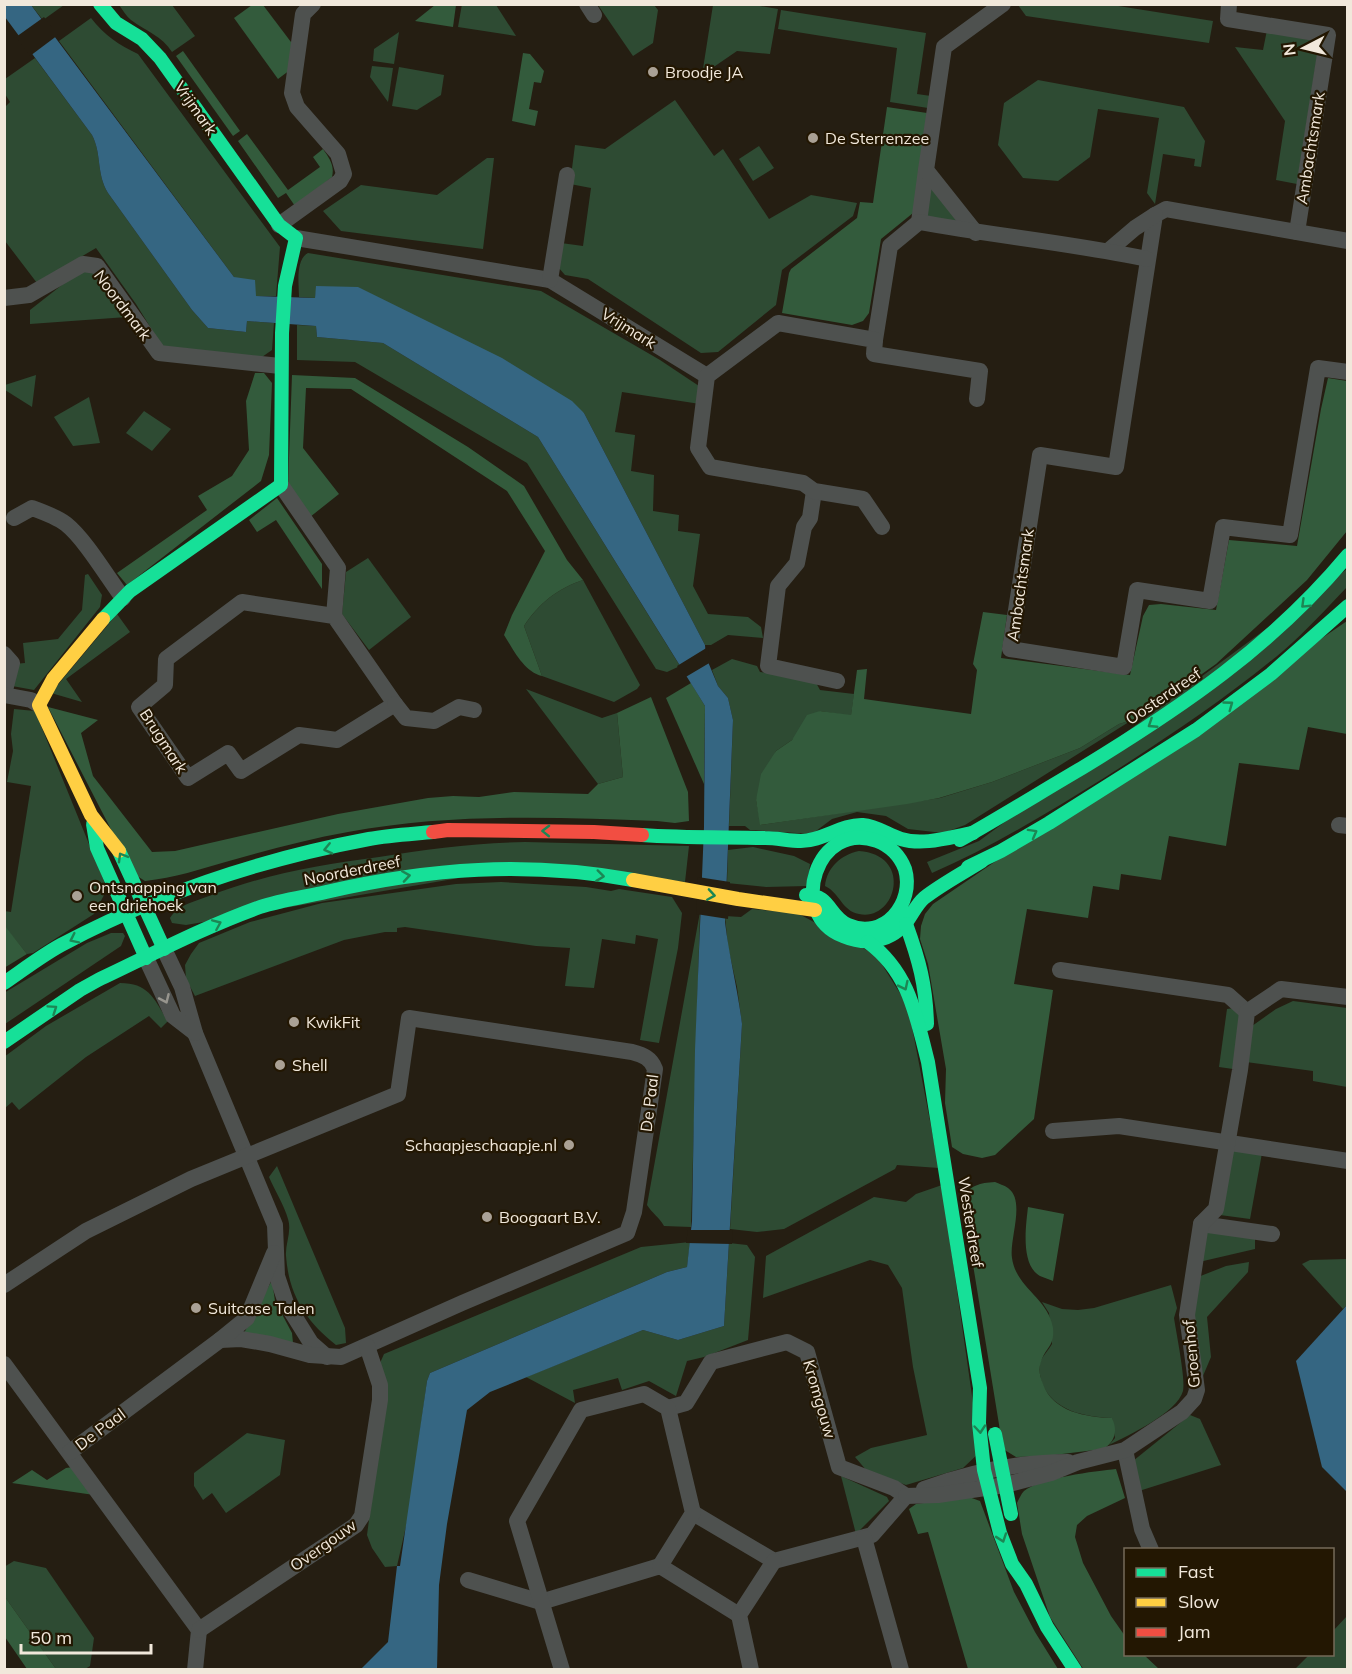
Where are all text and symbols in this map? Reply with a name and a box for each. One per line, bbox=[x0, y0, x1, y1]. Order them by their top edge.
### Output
north arrow bbox=[1274, 18, 1334, 78]
text: N bbox=[1278, 43, 1300, 57]
place label: Broodje JA bbox=[665, 62, 743, 82]
marker: Broodje JA bbox=[646, 65, 660, 79]
street label: Vrijmark bbox=[170, 77, 222, 139]
street label: Ambachtsmark bbox=[1291, 90, 1329, 206]
place label: De Sterrenzee bbox=[825, 128, 929, 148]
marker: De Sterrenzee bbox=[806, 131, 820, 145]
street label: Noordmark bbox=[90, 266, 156, 345]
street label: Vrijmark bbox=[598, 303, 661, 353]
street label: Ambachtsmark bbox=[1002, 527, 1038, 643]
one-way arrow bbox=[1301, 596, 1312, 607]
street label: Oosterdreef bbox=[1121, 663, 1205, 729]
one-way arrow bbox=[1223, 702, 1234, 713]
street label: Brugmark bbox=[136, 705, 193, 778]
one-way arrow bbox=[1148, 716, 1158, 728]
one-way arrow bbox=[541, 825, 550, 837]
one-way arrow bbox=[1027, 828, 1037, 840]
one-way arrow bbox=[323, 841, 333, 854]
street label: Noorderdreef bbox=[302, 851, 403, 889]
one-way arrow bbox=[118, 853, 129, 863]
one-way arrow bbox=[595, 869, 605, 881]
one-way arrow bbox=[400, 870, 410, 883]
place label: Ontsnapping van een driehoek bbox=[89, 877, 217, 915]
one-way arrow bbox=[706, 888, 715, 900]
marker: Ontsnapping van een driehoek bbox=[70, 889, 84, 903]
one-way arrow bbox=[211, 919, 222, 931]
one-way arrow bbox=[70, 932, 81, 943]
one-way arrow bbox=[897, 980, 909, 991]
one-way arrow bbox=[158, 993, 170, 1004]
one-way arrow bbox=[46, 1005, 57, 1016]
place label: KwikFit bbox=[306, 1012, 360, 1032]
marker: KwikFit bbox=[287, 1015, 301, 1029]
place label: Shell bbox=[292, 1055, 328, 1075]
marker: Shell bbox=[273, 1058, 287, 1072]
street label: De Paal bbox=[636, 1073, 662, 1133]
place label: Schaapjeschaapje.nl bbox=[405, 1135, 557, 1155]
marker: Schaapjeschaapje.nl bbox=[562, 1138, 576, 1152]
street label: Westerdreef bbox=[954, 1175, 988, 1269]
place label: Boogaart B.V. bbox=[499, 1207, 601, 1227]
marker: Boogaart B.V. bbox=[480, 1210, 494, 1224]
place label: Suitcase Talen bbox=[208, 1298, 315, 1318]
marker: Suitcase Talen bbox=[189, 1301, 203, 1315]
street label: Groenhof bbox=[1178, 1318, 1204, 1389]
street label: Kromgouw bbox=[799, 1357, 841, 1441]
street label: De Paal bbox=[71, 1404, 129, 1454]
one-way arrow bbox=[973, 1424, 986, 1434]
street label: Overgouw bbox=[286, 1515, 360, 1575]
one-way arrow bbox=[995, 1532, 1008, 1543]
legend bbox=[1124, 1548, 1334, 1656]
text: Fast bbox=[1178, 1560, 1214, 1583]
text: Slow bbox=[1178, 1590, 1220, 1613]
scale bar bbox=[21, 1617, 152, 1655]
text: Jam bbox=[1178, 1620, 1211, 1643]
text: 50 m bbox=[30, 1626, 72, 1649]

